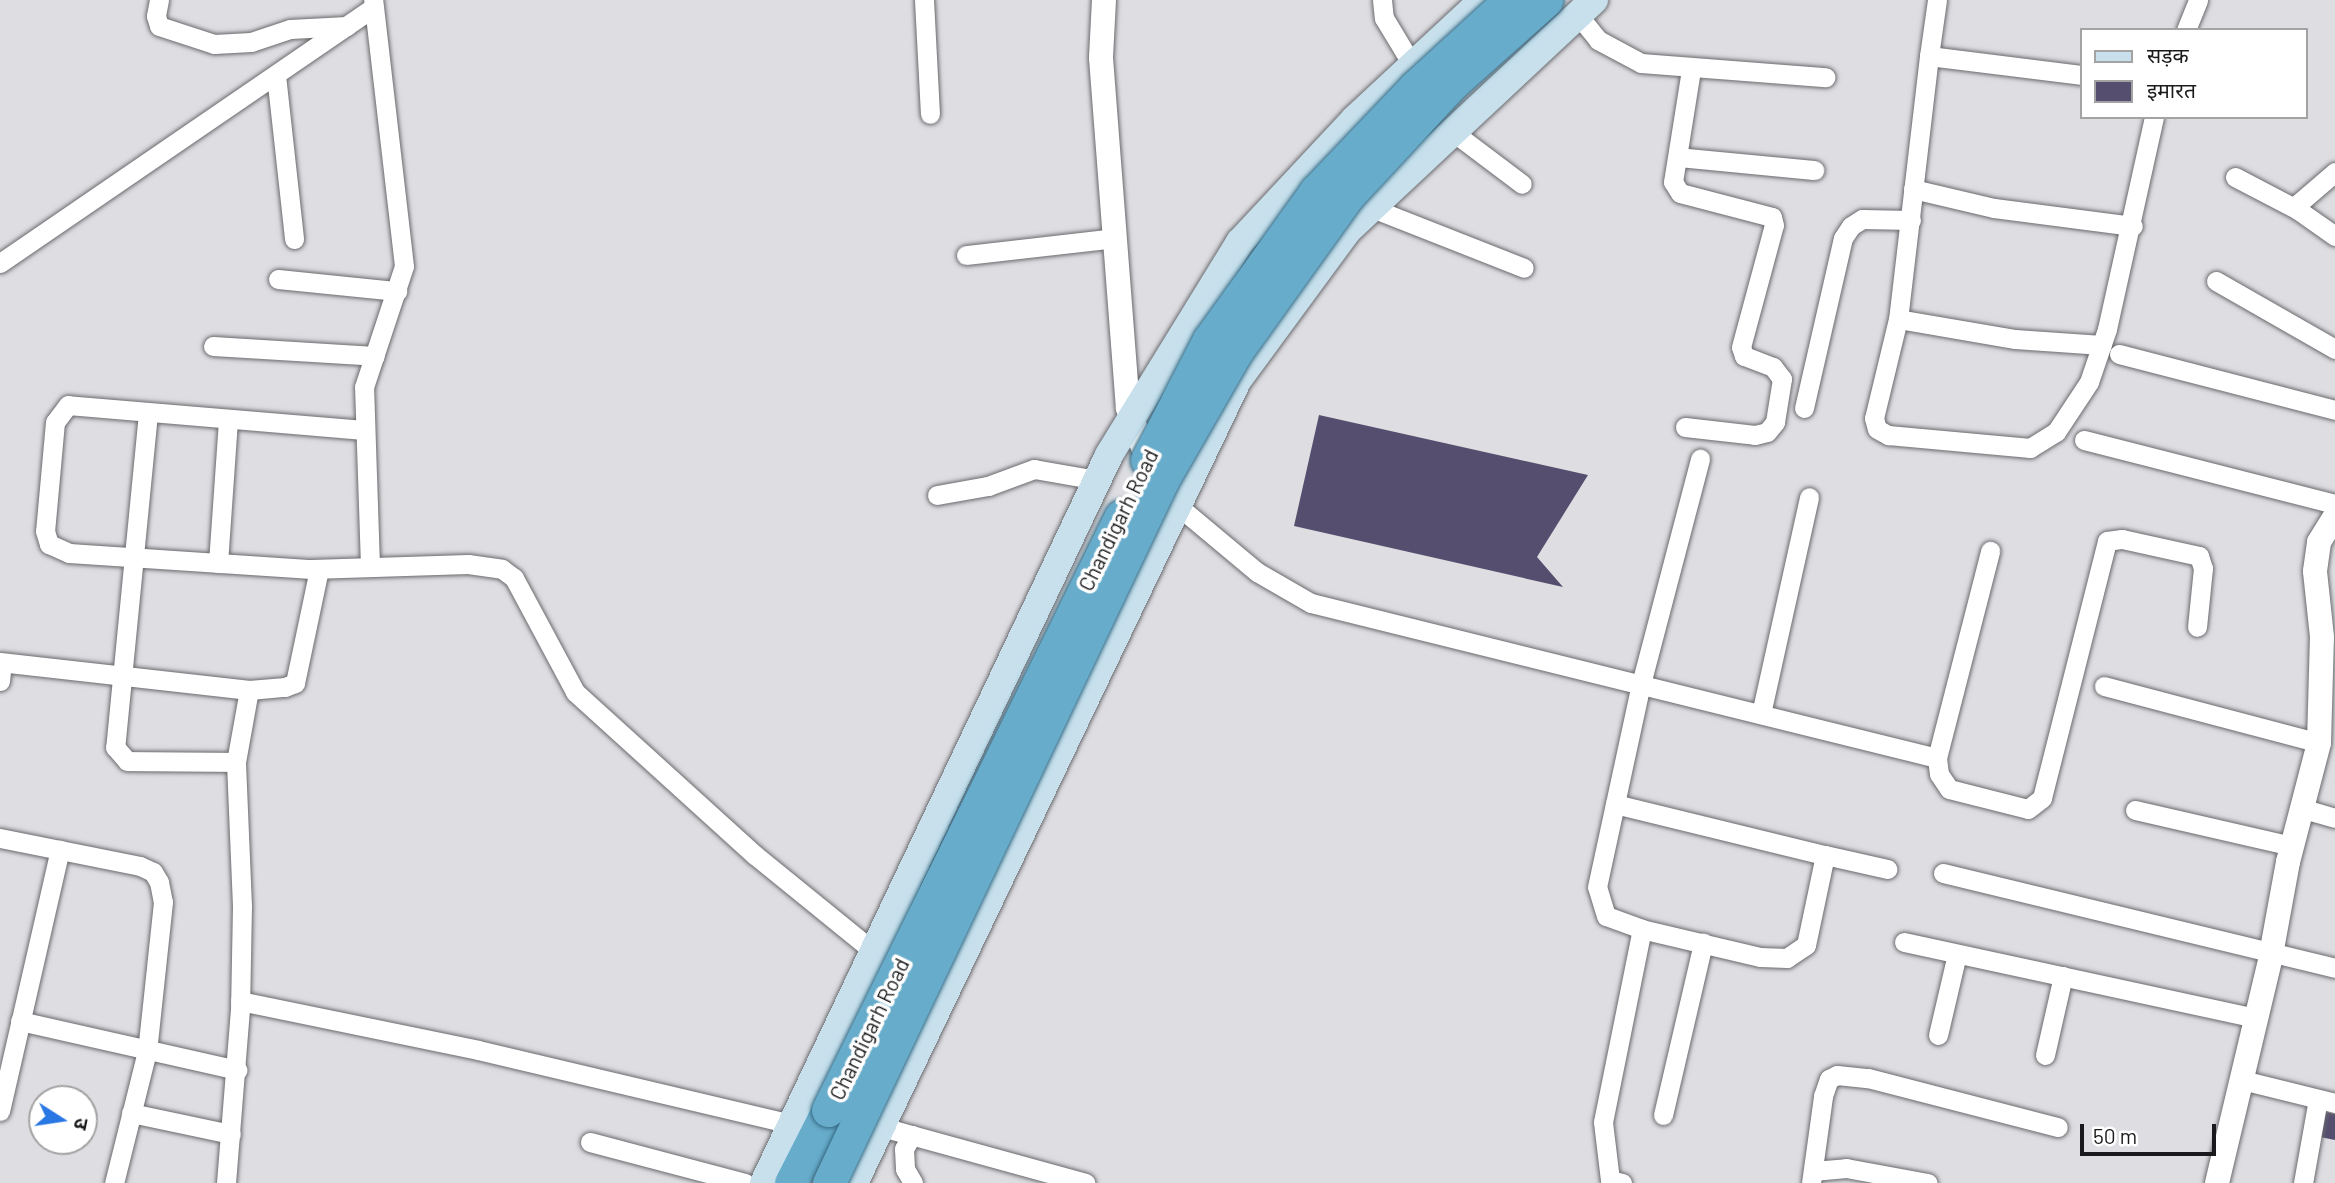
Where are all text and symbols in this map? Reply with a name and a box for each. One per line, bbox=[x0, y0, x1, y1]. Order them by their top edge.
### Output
legend bbox=[2080, 28, 2307, 119]
text: सड़क bbox=[2147, 42, 2189, 67]
text: इमारत bbox=[2147, 77, 2196, 102]
street label: Chandigarh Road bbox=[1073, 445, 1163, 595]
street label: Chandigarh Road bbox=[824, 954, 914, 1104]
north arrow bbox=[28, 1085, 98, 1155]
scale bar bbox=[2083, 1110, 2220, 1154]
text: उ bbox=[70, 1116, 94, 1132]
text: 50 m bbox=[2093, 1123, 2137, 1148]

